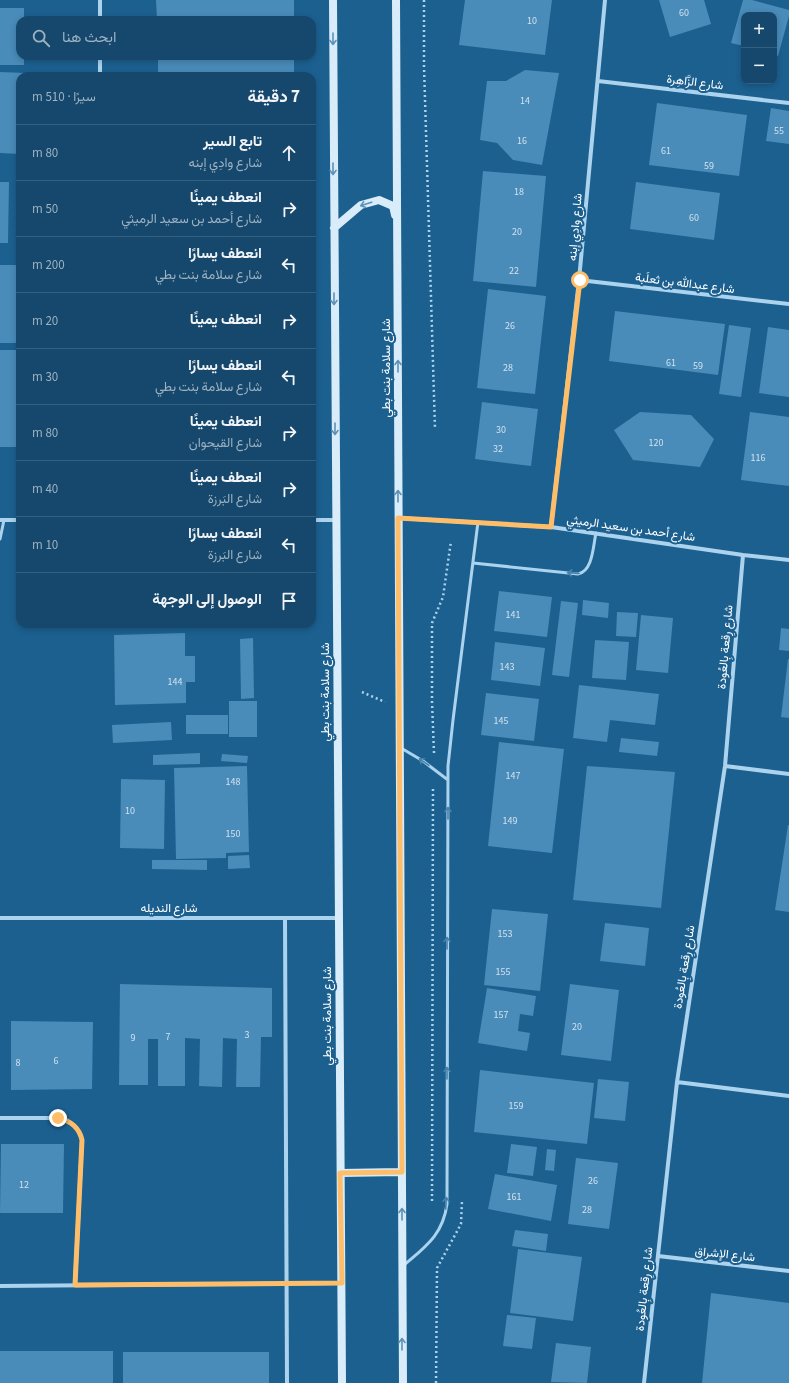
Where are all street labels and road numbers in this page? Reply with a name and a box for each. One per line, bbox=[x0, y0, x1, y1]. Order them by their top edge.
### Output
street label: شارع الزَّاهِرة bbox=[666, 71, 724, 94]
street label: شارع وادِي إبنه bbox=[564, 193, 588, 262]
street label: شارع عبدالله بن ثعلَبة bbox=[634, 269, 736, 298]
street label: شارع سلامة بنت بطي bbox=[378, 319, 396, 417]
street label: شارع أحمد بن سعيد الرميثي bbox=[565, 511, 696, 547]
street label: شارع رِقعة بِالعُودة bbox=[713, 604, 738, 690]
street label: شارع سلامة بنت بطي bbox=[317, 643, 335, 741]
street label: شارع النديله bbox=[141, 900, 197, 917]
street label: شارع رِقعة بِالعُودة bbox=[669, 924, 700, 1010]
street label: شارع سلامة بنت بطي bbox=[319, 967, 337, 1065]
street label: شارع الإشراق bbox=[694, 1243, 756, 1266]
street label: شارع رِقعة بِالعُودة bbox=[632, 1246, 658, 1332]

